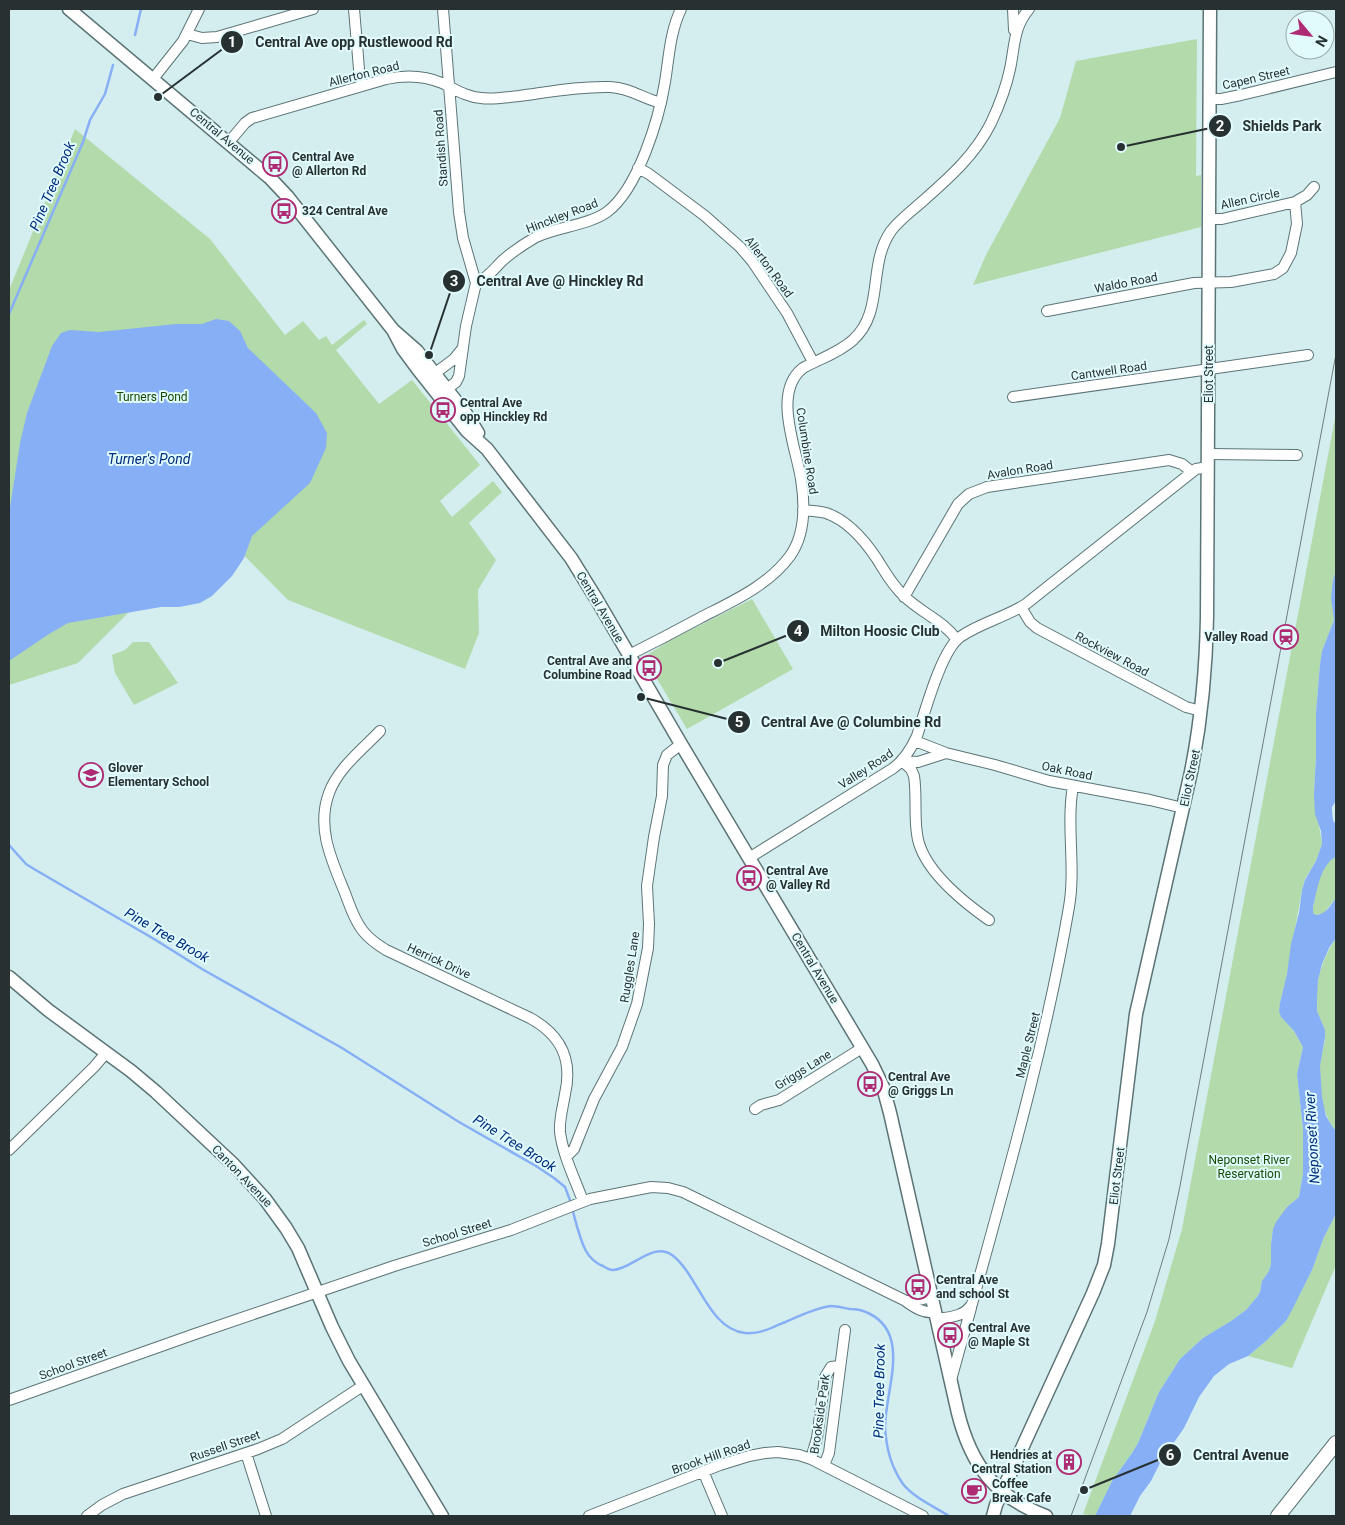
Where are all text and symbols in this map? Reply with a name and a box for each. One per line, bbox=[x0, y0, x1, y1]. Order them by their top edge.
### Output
north arrow bbox=[1285, 10, 1335, 60]
callout: Central Ave opp Rustlewood Rd bbox=[220, 27, 462, 56]
text: 1 bbox=[228, 33, 236, 51]
text: N bbox=[1312, 33, 1331, 50]
text: Central Ave opp Rustlewood Rd bbox=[255, 34, 453, 50]
street label: Allerton Road bbox=[327, 58, 401, 90]
street label: Capen Street bbox=[1221, 63, 1291, 93]
street label: Central Avenue bbox=[187, 105, 257, 167]
street label: Standish Road bbox=[431, 109, 451, 187]
callout: Shields Park bbox=[1207, 111, 1331, 140]
text: 2 bbox=[1216, 117, 1225, 135]
text: Shields Park bbox=[1242, 118, 1322, 134]
water label: Pine Tree Brook bbox=[26, 138, 78, 233]
place label: Central Ave @ Allerton Rd bbox=[292, 150, 366, 178]
bus stop icon: Central Ave @ Allerton Rd bbox=[262, 151, 288, 177]
street label: Allen Circle bbox=[1219, 186, 1281, 212]
street label: Hinckley Road bbox=[524, 196, 600, 236]
bus stop icon: 324 Central Ave bbox=[271, 198, 297, 224]
place label: 324 Central Ave bbox=[302, 204, 388, 218]
street label: Allerton Road bbox=[742, 234, 796, 300]
callout: Central Ave @ Hinckley Rd bbox=[441, 266, 653, 295]
street label: Waldo Road bbox=[1093, 270, 1159, 296]
text: 3 bbox=[450, 272, 458, 290]
text: Central Ave @ Hinckley Rd bbox=[477, 273, 644, 289]
street label: Eliot Street bbox=[1202, 345, 1216, 403]
street label: Cantwell Road bbox=[1070, 359, 1148, 383]
park label: Turners Pond bbox=[116, 390, 188, 404]
place label: Central Ave opp Hinckley Rd bbox=[460, 396, 548, 424]
bus stop icon: Central Ave opp Hinckley Rd bbox=[430, 397, 456, 423]
street label: Columbine Road bbox=[793, 407, 821, 495]
water label: Turner's Pond bbox=[108, 451, 191, 467]
street label: Avalon Road bbox=[986, 458, 1054, 482]
street label: Central Avenue bbox=[573, 569, 627, 645]
callout: Milton Hoosic Club bbox=[785, 617, 950, 646]
text: 4 bbox=[794, 622, 803, 640]
text: Milton Hoosic Club bbox=[820, 623, 940, 639]
station icon: Valley Road bbox=[1273, 624, 1299, 650]
street label: Rockview Road bbox=[1073, 629, 1151, 679]
place label: Valley Road bbox=[1205, 630, 1268, 644]
place label: Central Ave and Columbine Road bbox=[543, 654, 632, 682]
bus stop icon: Central Ave and Columbine Road bbox=[636, 655, 662, 681]
callout: Central Ave @ Columbine Rd bbox=[726, 708, 951, 737]
text: 5 bbox=[735, 713, 743, 731]
text: Central Ave @ Columbine Rd bbox=[761, 714, 941, 730]
street label: Valley Road bbox=[836, 746, 896, 792]
street label: Eliot Street bbox=[1177, 748, 1203, 808]
street label: Oak Road bbox=[1040, 759, 1094, 783]
place label: Glover Elementary School bbox=[108, 761, 209, 789]
school or university icon: Glover Elementary School bbox=[78, 762, 104, 788]
place label: Central Ave @ Valley Rd bbox=[766, 864, 830, 892]
bus stop icon: Central Ave @ Valley Rd bbox=[736, 865, 762, 891]
water label: Pine Tree Brook bbox=[122, 904, 213, 966]
street label: Ruggles Lane bbox=[617, 930, 643, 1004]
street label: Central Avenue bbox=[788, 930, 842, 1006]
street label: Herrick Drive bbox=[405, 940, 473, 982]
street label: Maple Street bbox=[1013, 1010, 1043, 1080]
street label: Griggs Lane bbox=[772, 1047, 834, 1093]
place label: Central Ave @ Griggs Ln bbox=[888, 1070, 954, 1098]
bus stop icon: Central Ave @ Griggs Ln bbox=[857, 1071, 883, 1097]
water label: Neponset River bbox=[1302, 1091, 1322, 1184]
water label: Pine Tree Brook bbox=[471, 1111, 560, 1176]
street label: Canton Avenue bbox=[209, 1142, 275, 1210]
street label: Eliot Street bbox=[1107, 1146, 1127, 1206]
park label: Neponset River Reservation bbox=[1208, 1153, 1290, 1181]
street label: School Street bbox=[421, 1216, 493, 1250]
place label: Central Ave and school St bbox=[936, 1273, 1009, 1301]
bus stop icon: Central Ave and school St bbox=[905, 1274, 931, 1300]
place label: Central Ave @ Maple St bbox=[968, 1321, 1031, 1349]
bus stop icon: Central Ave @ Maple St bbox=[937, 1322, 963, 1348]
water label: Pine Tree Brook bbox=[870, 1342, 888, 1439]
street label: School Street bbox=[37, 1345, 109, 1383]
street label: Brookside Park bbox=[807, 1372, 833, 1455]
street label: Russell Street bbox=[188, 1427, 262, 1465]
street label: Brook Hill Road bbox=[670, 1437, 752, 1477]
callout: Central Avenue bbox=[1158, 1440, 1299, 1469]
text: 6 bbox=[1166, 1446, 1175, 1464]
text: Central Avenue bbox=[1193, 1447, 1289, 1463]
place label: Hendries at Central Station bbox=[971, 1448, 1052, 1476]
building icon: Hendries at Central Station bbox=[1056, 1449, 1082, 1475]
place label: Coffee Break Cafe bbox=[992, 1477, 1052, 1505]
cafe icon: Coffee Break Cafe bbox=[961, 1478, 987, 1504]

